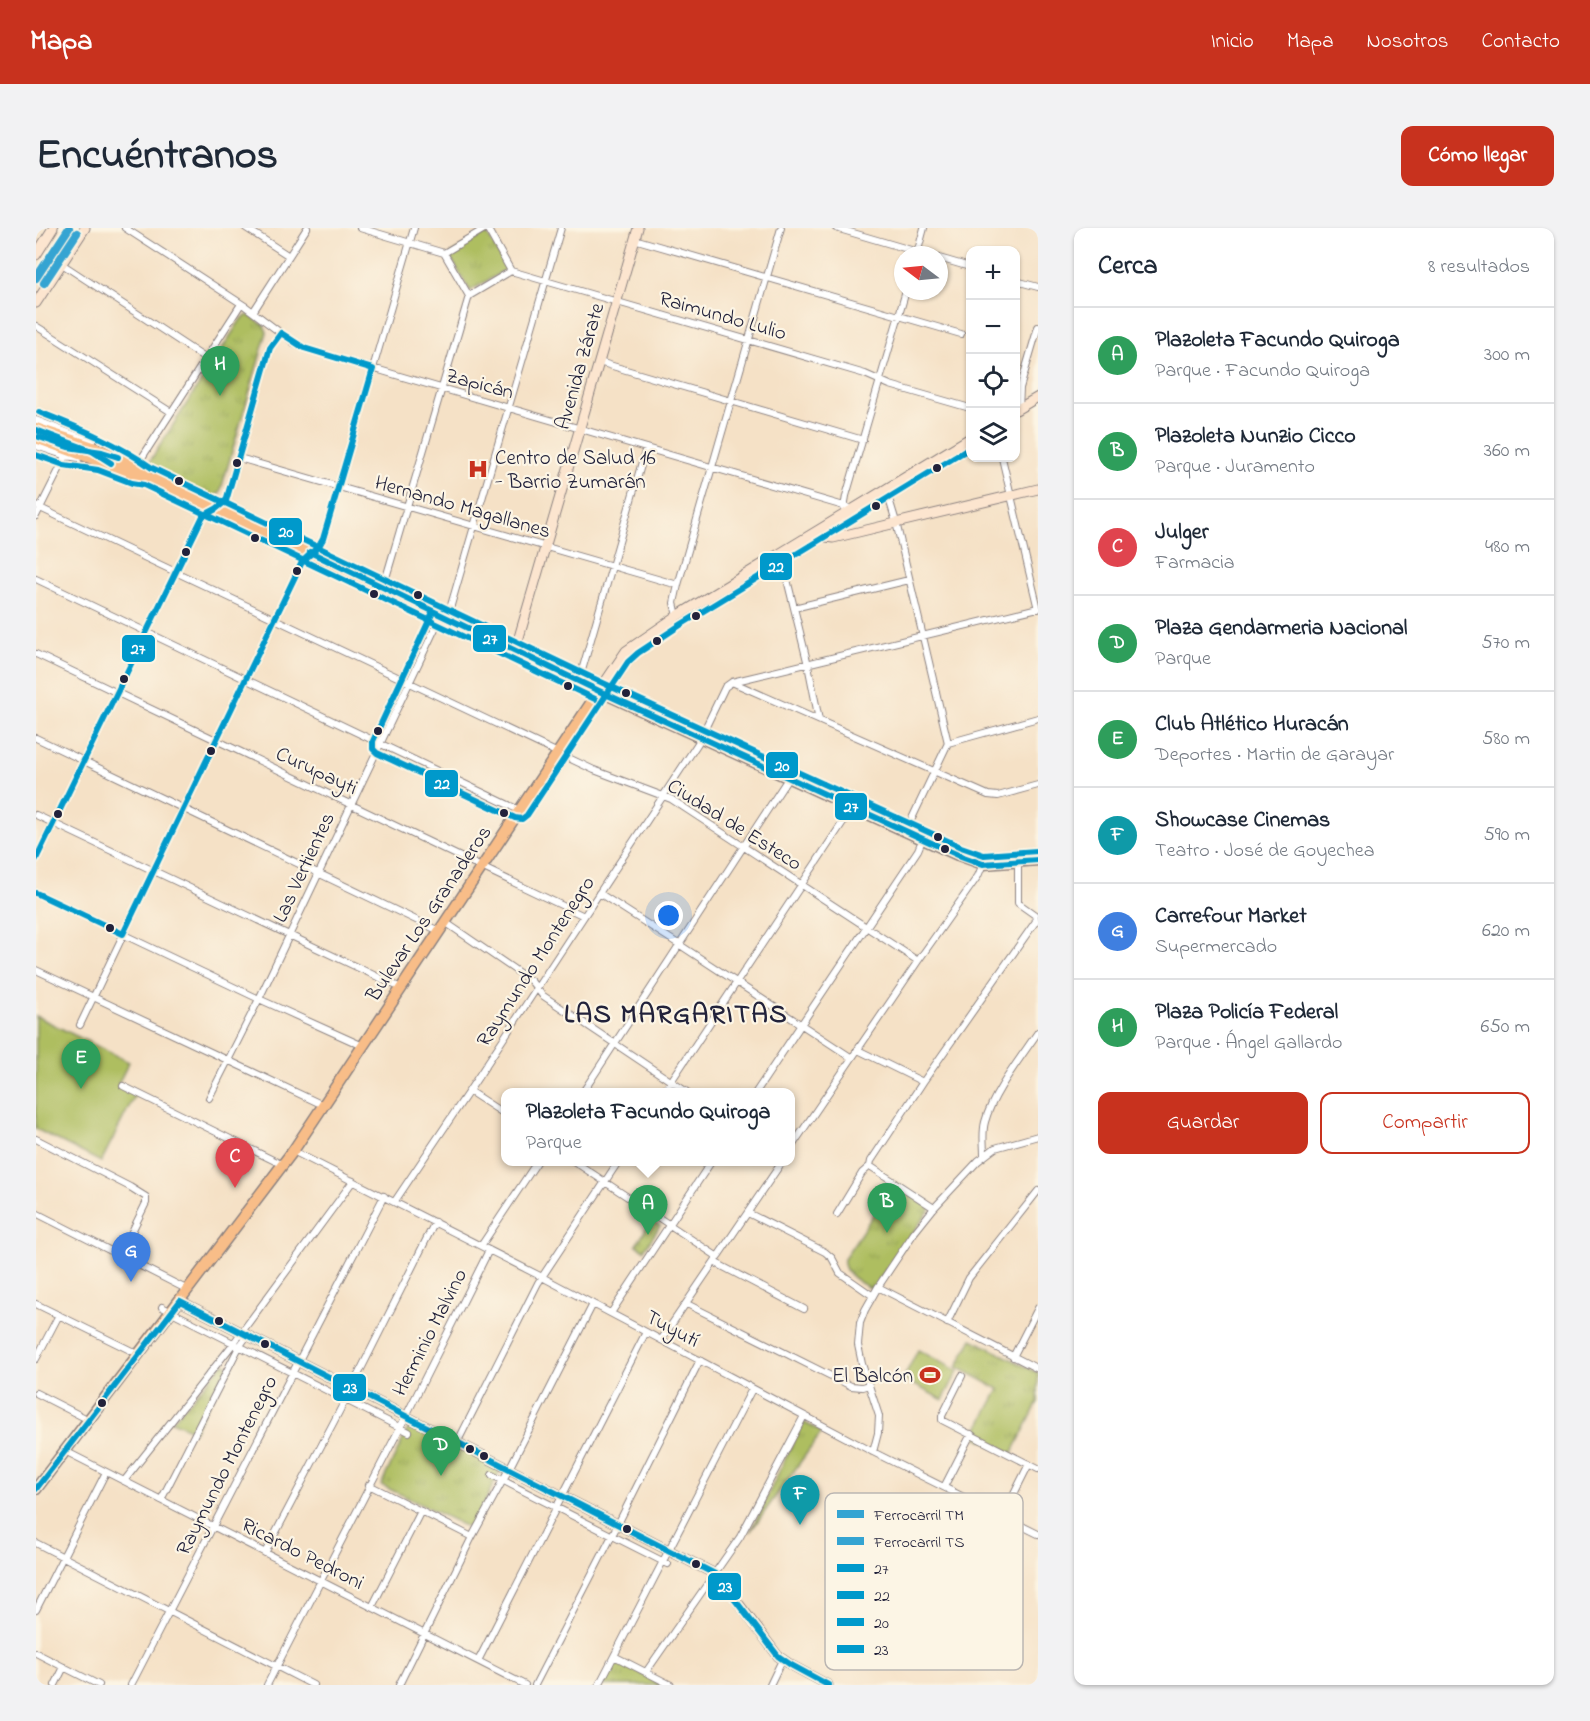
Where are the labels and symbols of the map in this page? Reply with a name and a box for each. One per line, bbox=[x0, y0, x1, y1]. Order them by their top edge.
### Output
north arrow bbox=[894, 246, 948, 300]
street label: Raimundo Lulio bbox=[655, 284, 790, 349]
street label: Avenida Zárate bbox=[549, 299, 613, 433]
pin: H bbox=[200, 346, 240, 396]
street label: Zapicán bbox=[442, 362, 517, 408]
place label: Centro de Salud 16 - Barrio Zumarán bbox=[495, 444, 656, 498]
unlabelled marker bbox=[231, 457, 243, 469]
hospital icon: Centro de Salud 16 - Barrio Zumarán bbox=[466, 457, 490, 481]
unlabelled marker bbox=[931, 462, 943, 474]
street label: Hernando Magallanes bbox=[370, 468, 554, 549]
unlabelled marker bbox=[173, 475, 185, 487]
unlabelled marker bbox=[870, 500, 882, 512]
line badge: 20 bbox=[268, 517, 303, 546]
text: 20 bbox=[278, 521, 294, 545]
unlabelled marker bbox=[249, 532, 261, 544]
unlabelled marker bbox=[180, 546, 192, 558]
line badge: 22 bbox=[759, 552, 793, 581]
text: 22 bbox=[767, 556, 784, 580]
unlabelled marker bbox=[291, 565, 303, 577]
unlabelled marker bbox=[368, 588, 380, 600]
unlabelled marker bbox=[412, 589, 424, 601]
unlabelled marker bbox=[690, 610, 702, 622]
line badge: 27 bbox=[472, 624, 507, 653]
text: 27 bbox=[482, 628, 498, 652]
line badge: 27 bbox=[121, 634, 156, 663]
unlabelled marker bbox=[651, 635, 663, 647]
text: 27 bbox=[130, 638, 146, 662]
unlabelled marker bbox=[118, 673, 130, 685]
unlabelled marker bbox=[562, 680, 574, 692]
unlabelled marker bbox=[620, 687, 632, 699]
unlabelled marker bbox=[372, 725, 384, 737]
street label: Curupayti bbox=[269, 740, 362, 806]
unlabelled marker bbox=[205, 745, 217, 757]
line badge: 20 bbox=[765, 751, 799, 779]
text: 20 bbox=[774, 755, 790, 779]
line badge: 22 bbox=[424, 769, 459, 798]
street label: Ciudad de Esteco bbox=[661, 772, 807, 879]
text: 22 bbox=[433, 773, 450, 797]
line badge: 27 bbox=[834, 792, 868, 821]
text: 27 bbox=[843, 796, 859, 820]
unlabelled marker bbox=[498, 807, 510, 819]
unlabelled marker bbox=[52, 808, 64, 820]
street label: Las Vertientes bbox=[266, 808, 343, 928]
street label: Bulevar Los Granaderos bbox=[359, 820, 500, 1009]
unlabelled marker bbox=[932, 831, 944, 843]
unlabelled marker bbox=[939, 843, 951, 855]
street label: Raymundo Montenegro bbox=[470, 871, 605, 1055]
your location bbox=[654, 901, 683, 930]
unlabelled marker bbox=[104, 922, 116, 934]
district label: LAS MARGARITAS bbox=[564, 996, 788, 1035]
pin: E bbox=[62, 1040, 100, 1089]
pin: C bbox=[216, 1138, 254, 1188]
pin: B bbox=[868, 1184, 906, 1233]
pin: A bbox=[628, 1186, 668, 1235]
pin: G bbox=[112, 1232, 151, 1282]
street label: Herminio Malvino bbox=[386, 1264, 476, 1402]
street label: Tuyutí bbox=[639, 1303, 705, 1358]
unlabelled marker bbox=[213, 1315, 225, 1327]
unlabelled marker bbox=[259, 1338, 271, 1350]
place label: El Balcón bbox=[832, 1362, 913, 1392]
sports icon: El Balcón bbox=[918, 1363, 942, 1387]
street label: Raymundo Montenegro bbox=[169, 1371, 288, 1562]
line badge: 23 bbox=[332, 1373, 367, 1402]
text: 23 bbox=[342, 1377, 358, 1401]
unlabelled marker bbox=[96, 1397, 108, 1409]
pin: D bbox=[422, 1426, 460, 1476]
unlabelled marker bbox=[464, 1443, 476, 1455]
unlabelled marker bbox=[478, 1450, 490, 1462]
pin: F bbox=[780, 1476, 819, 1525]
legend bbox=[825, 1493, 1023, 1670]
text: Ferrocarril TM bbox=[873, 1504, 964, 1528]
street label: Ricardo Pedroni bbox=[235, 1511, 369, 1599]
unlabelled marker bbox=[621, 1523, 633, 1535]
text: Ferrocarril TS bbox=[873, 1531, 964, 1555]
unlabelled marker bbox=[690, 1558, 702, 1570]
text: 27 bbox=[874, 1558, 889, 1582]
line badge: 23 bbox=[707, 1572, 742, 1601]
text: 23 bbox=[717, 1576, 733, 1600]
text: 22 bbox=[874, 1585, 890, 1609]
text: 20 bbox=[874, 1612, 889, 1636]
text: 23 bbox=[874, 1639, 889, 1663]

